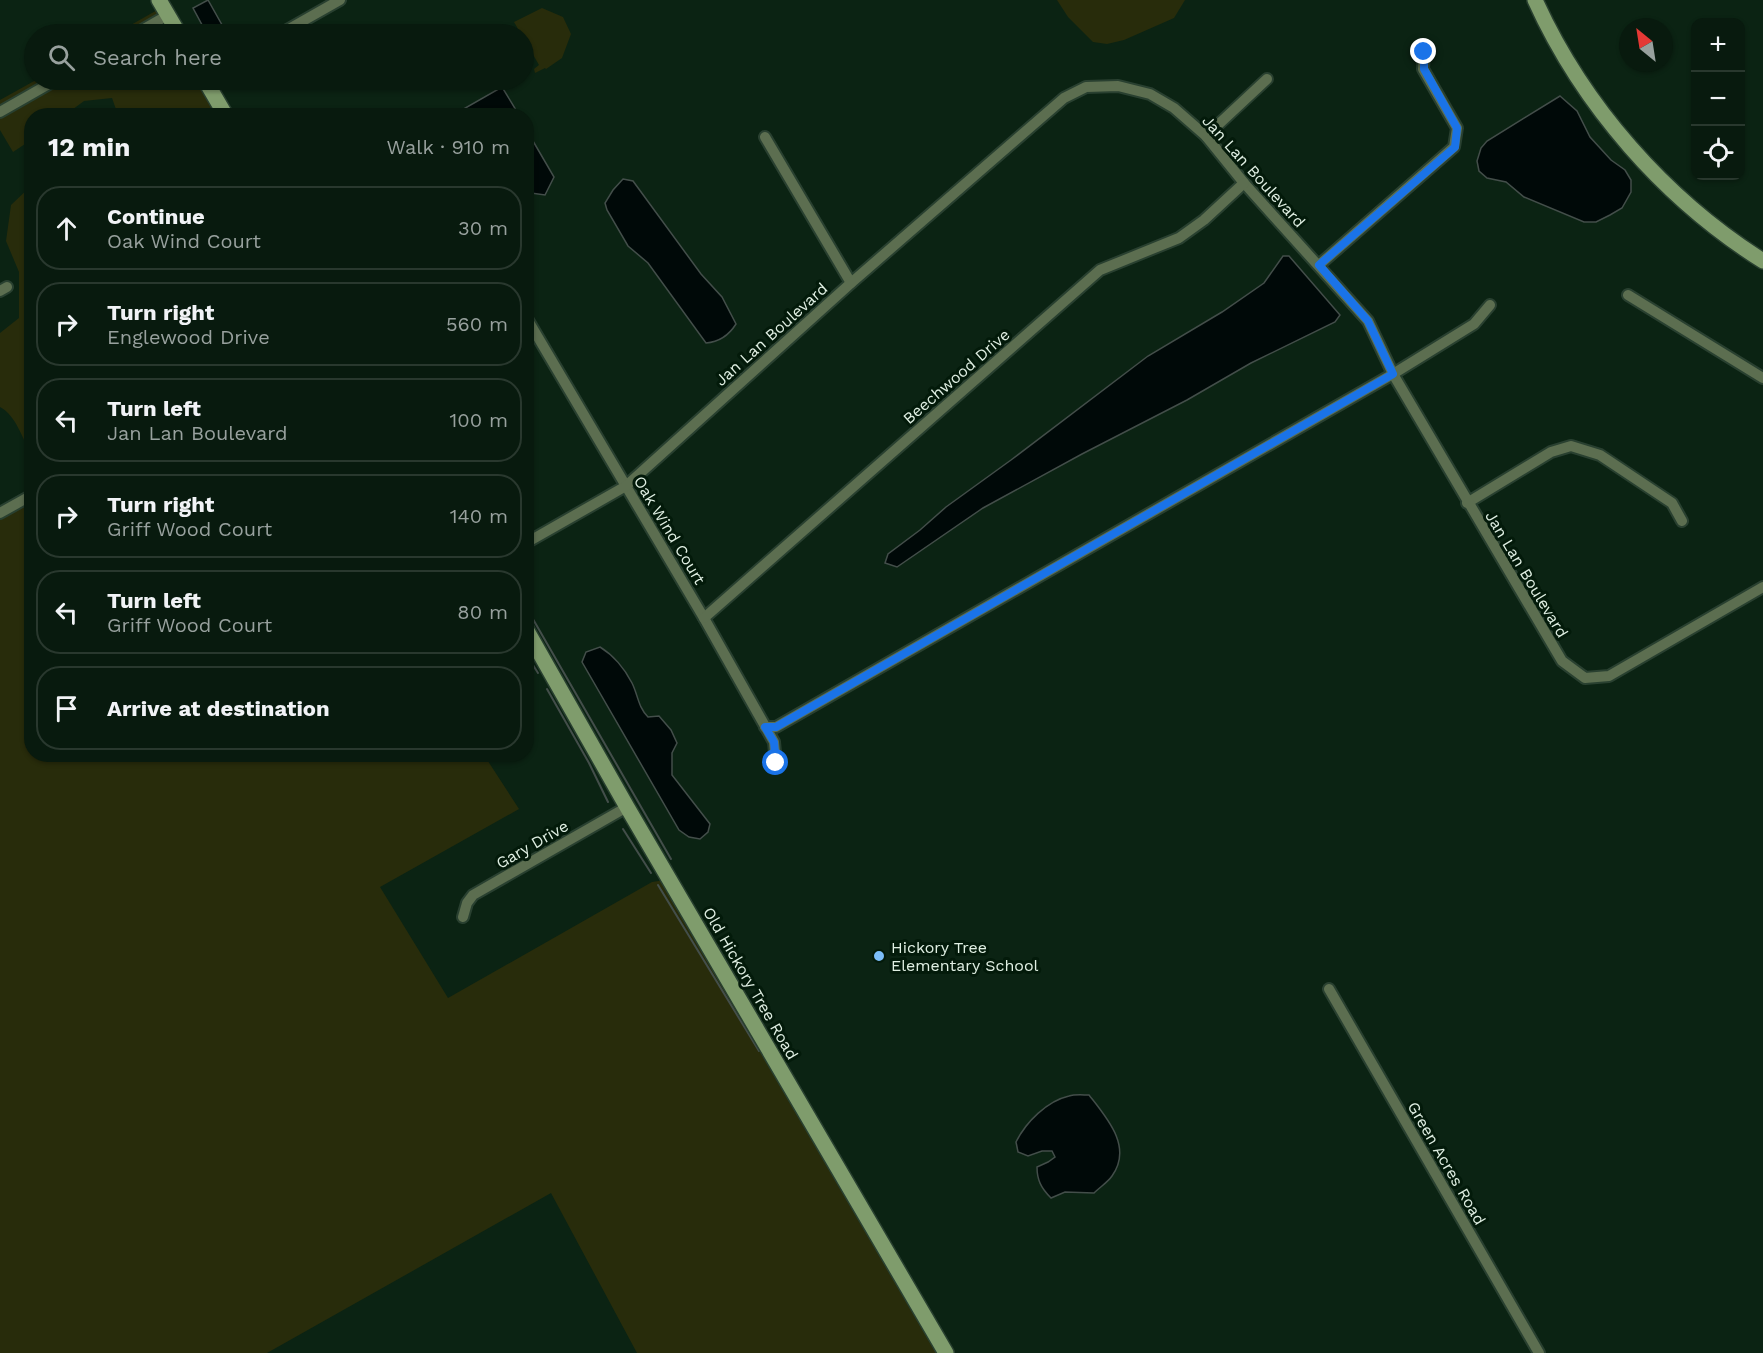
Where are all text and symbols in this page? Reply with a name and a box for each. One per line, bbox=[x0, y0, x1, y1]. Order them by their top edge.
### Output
north arrow bbox=[1619, 18, 1673, 72]
map controls bbox=[1691, 18, 1745, 180]
button: + bbox=[1691, 18, 1745, 72]
search box bbox=[24, 24, 534, 90]
route end bbox=[1410, 38, 1436, 64]
icon: search bbox=[45, 41, 78, 74]
text: Search here bbox=[93, 45, 222, 70]
button: − bbox=[1691, 72, 1745, 126]
street label: Jan Lan Boulevard bbox=[1198, 111, 1309, 231]
button: locate bbox=[1691, 126, 1745, 180]
text: 12 min bbox=[48, 132, 130, 162]
text: Walk · 910 m bbox=[387, 135, 510, 159]
text: Continue bbox=[107, 204, 205, 229]
icon: ahead bbox=[50, 212, 83, 245]
text: 30 m bbox=[458, 216, 508, 240]
text: Oak Wind Court bbox=[107, 229, 261, 253]
street label: Jan Lan Boulevard bbox=[711, 279, 831, 390]
text: Turn right bbox=[107, 300, 214, 325]
icon: right bbox=[50, 308, 83, 341]
text: 560 m bbox=[446, 312, 508, 336]
text: Englewood Drive bbox=[107, 325, 270, 349]
street label: Beechwood Drive bbox=[899, 325, 1014, 428]
text: Turn left bbox=[107, 396, 201, 421]
icon: left bbox=[50, 404, 83, 437]
text: 100 m bbox=[449, 408, 508, 432]
text: Jan Lan Boulevard bbox=[107, 421, 288, 445]
street label: Oak Wind Court bbox=[630, 473, 710, 588]
text: Turn right bbox=[107, 492, 214, 517]
icon: right bbox=[50, 500, 83, 533]
text: 140 m bbox=[450, 504, 508, 528]
street label: Jan Lan Boulevard bbox=[1481, 507, 1572, 641]
text: Griff Wood Court bbox=[107, 517, 272, 541]
text: Turn left bbox=[107, 588, 201, 613]
icon: left bbox=[50, 596, 83, 629]
text: 80 m bbox=[457, 600, 508, 624]
text: Griff Wood Court bbox=[107, 613, 272, 637]
icon: arrive bbox=[50, 692, 83, 725]
text: Arrive at destination bbox=[107, 696, 330, 721]
route start bbox=[762, 749, 788, 775]
street label: Gary Drive bbox=[493, 816, 572, 873]
street label: Old Hickory Tree Road bbox=[699, 904, 802, 1063]
place label: Hickory Tree Elementary School bbox=[891, 938, 1039, 975]
marker: Hickory Tree Elementary School bbox=[872, 949, 886, 963]
street label: Green Acres Road bbox=[1404, 1098, 1490, 1228]

